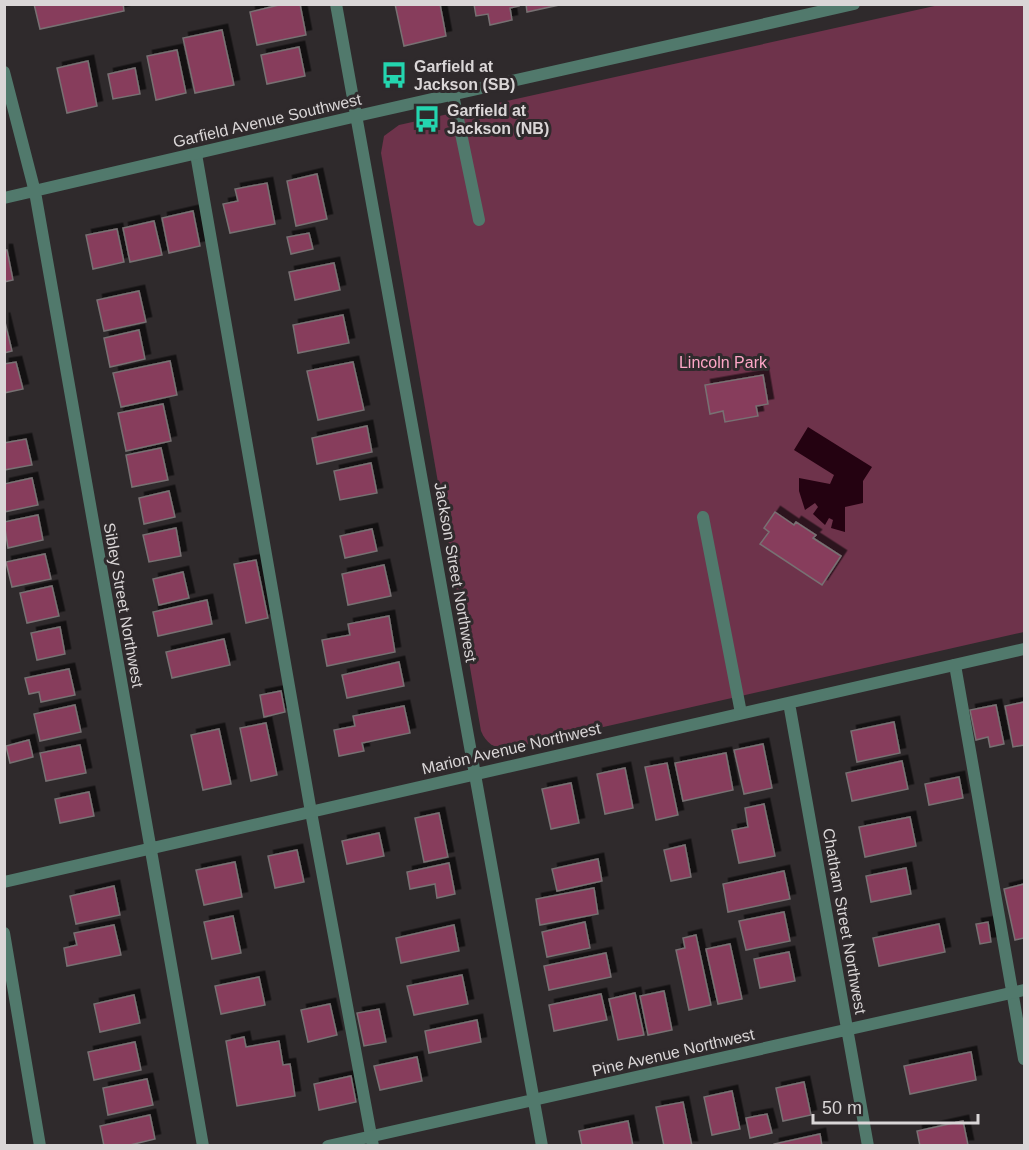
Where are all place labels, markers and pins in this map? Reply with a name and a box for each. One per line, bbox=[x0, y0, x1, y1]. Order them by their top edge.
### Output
place label: Garfield at Jackson (SB) bbox=[414, 58, 515, 93]
bus stop icon: Garfield at Jackson (SB) bbox=[379, 60, 409, 90]
place label: Garfield at Jackson (NB) bbox=[447, 102, 549, 137]
bus stop icon: Garfield at Jackson (NB) bbox=[412, 104, 442, 134]

